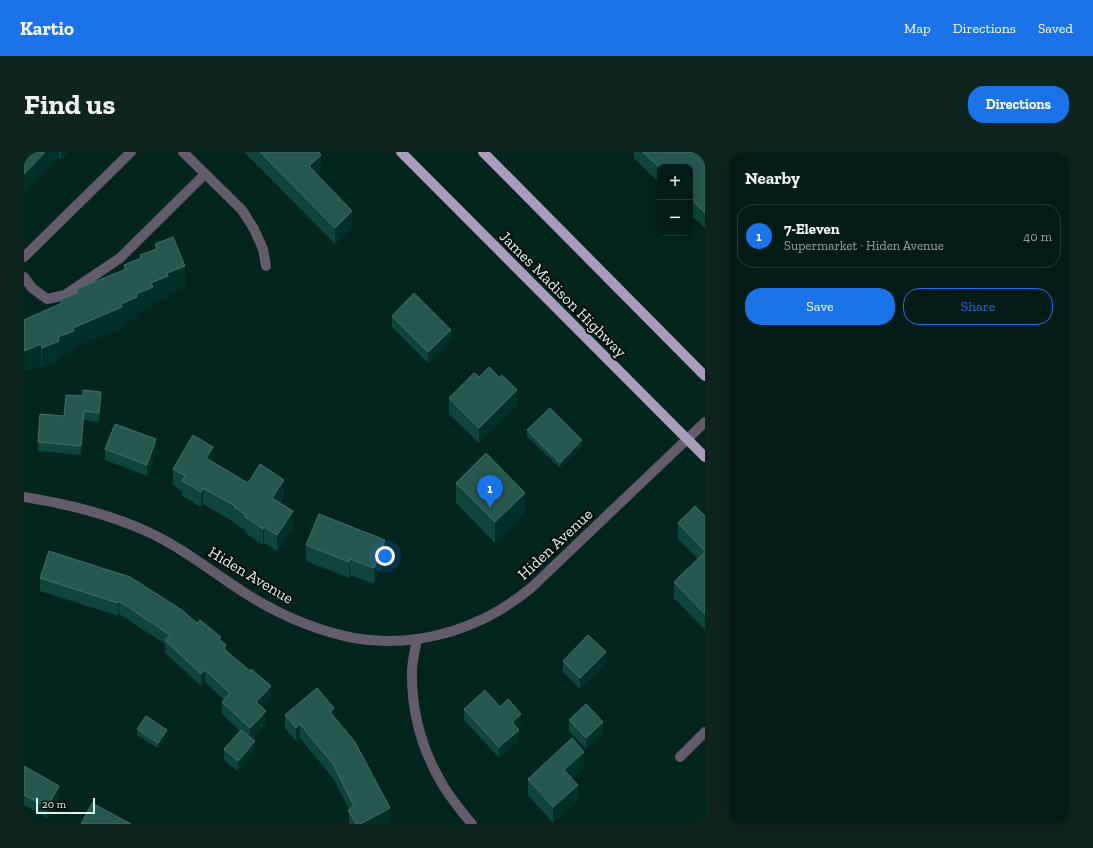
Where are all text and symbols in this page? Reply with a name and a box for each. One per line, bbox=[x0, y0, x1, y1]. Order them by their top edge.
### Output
text: Kartio bbox=[20, 17, 74, 40]
text: Map bbox=[904, 20, 931, 37]
text: Directions bbox=[953, 20, 1016, 37]
text: Saved bbox=[1038, 20, 1073, 37]
button: Directions bbox=[968, 86, 1069, 123]
text: Find us bbox=[24, 88, 115, 121]
map controls bbox=[657, 164, 693, 236]
button: + bbox=[657, 164, 693, 200]
text: Nearby bbox=[745, 168, 800, 188]
button: − bbox=[657, 200, 693, 236]
text: 7-Eleven bbox=[784, 220, 840, 238]
street label: James Madison Highway bbox=[496, 227, 631, 362]
text: 1 bbox=[756, 229, 762, 244]
text: 40 m bbox=[1023, 229, 1052, 244]
text: Supermarket · Hiden Avenue bbox=[784, 238, 944, 253]
button: Save bbox=[745, 288, 895, 325]
button: Share bbox=[903, 288, 1053, 325]
pin: 1 bbox=[477, 475, 503, 508]
street label: Hiden Avenue bbox=[513, 504, 597, 584]
street label: Hiden Avenue bbox=[205, 542, 297, 608]
your location bbox=[375, 546, 395, 566]
scale bar bbox=[36, 796, 95, 815]
text: 20 m bbox=[42, 798, 66, 811]

